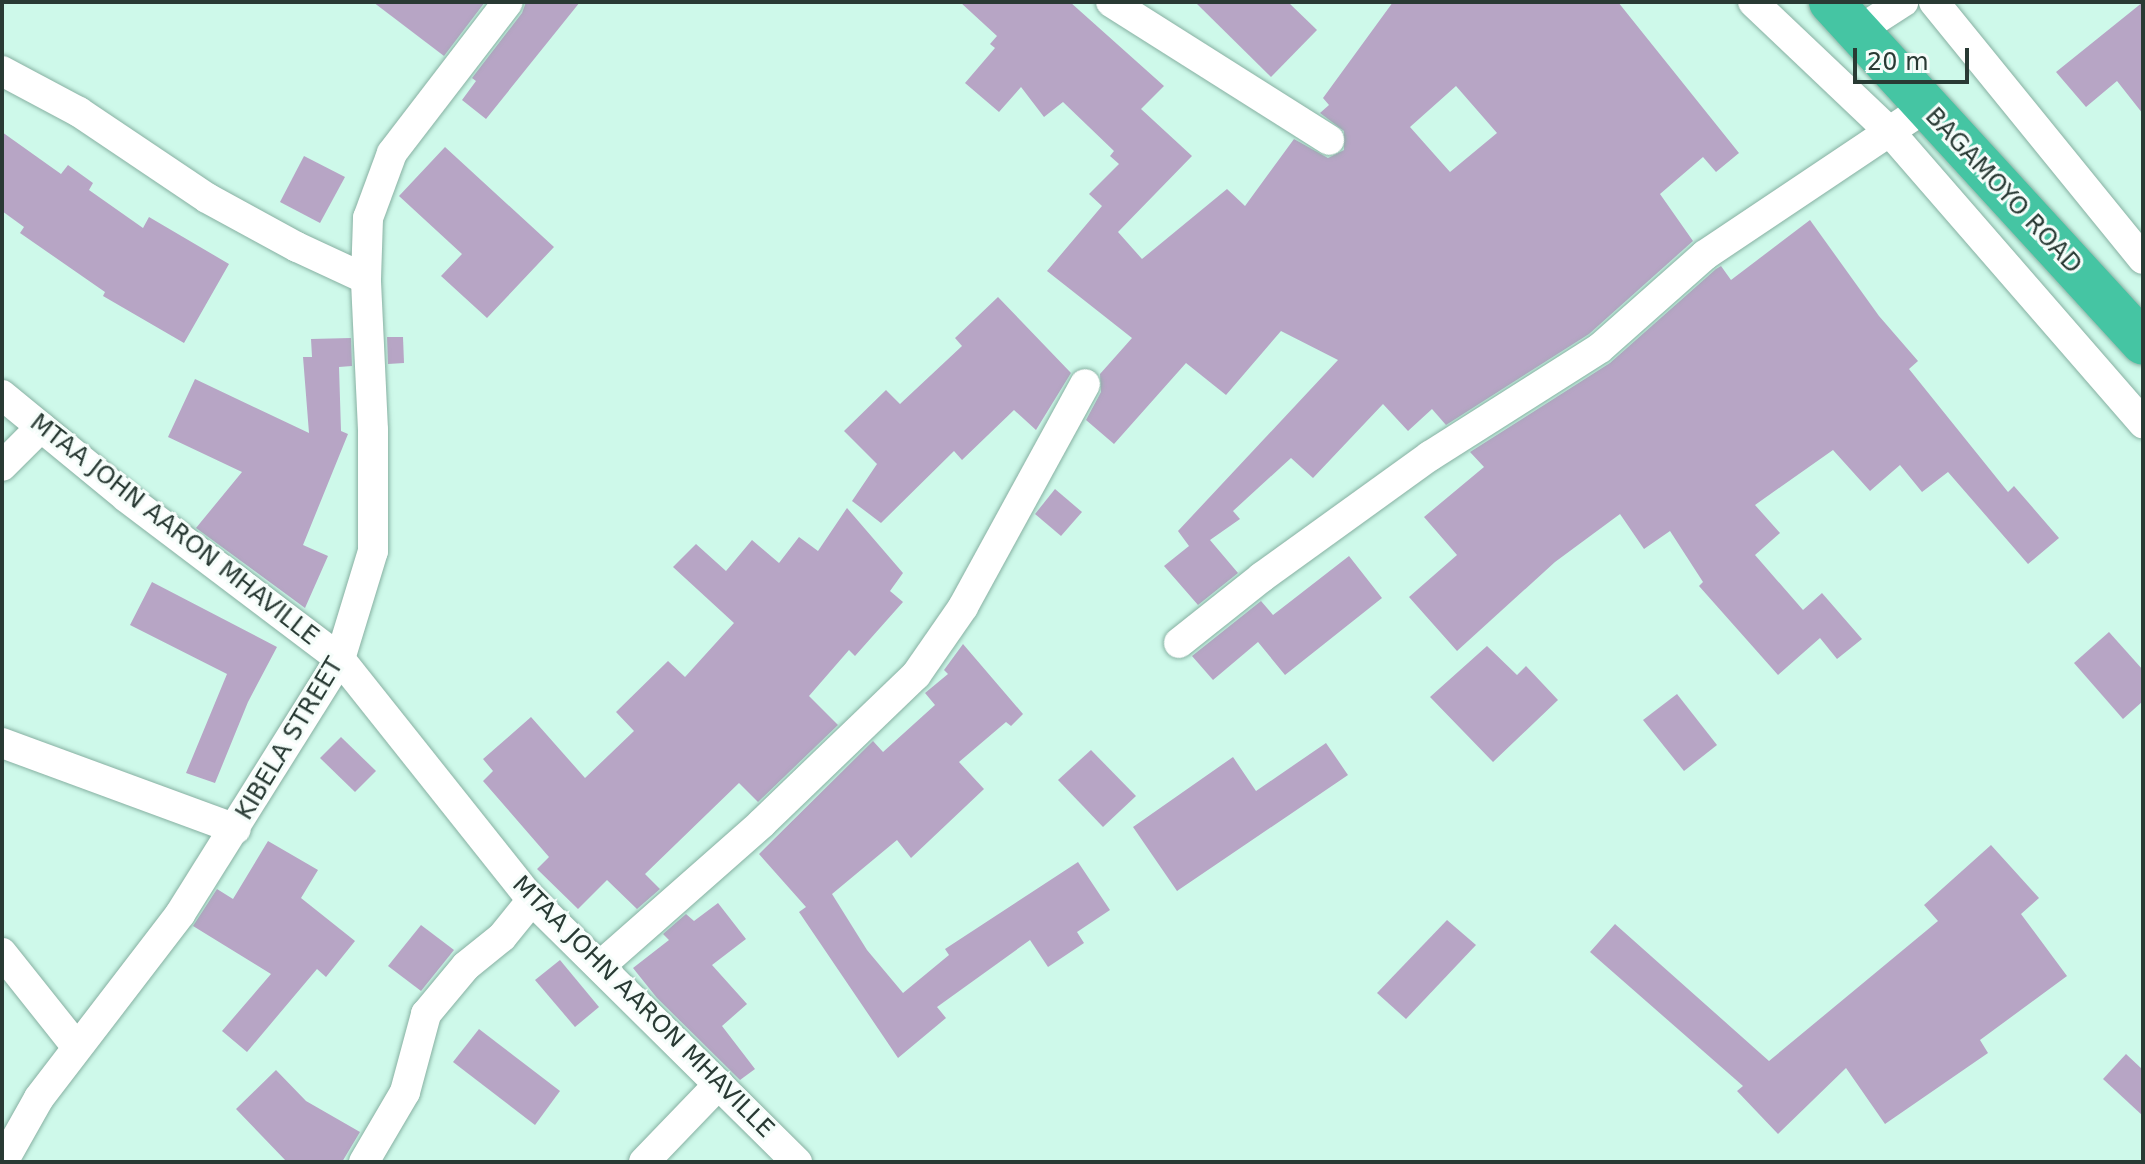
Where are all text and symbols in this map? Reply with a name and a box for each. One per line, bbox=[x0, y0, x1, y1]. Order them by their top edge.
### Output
scale bar bbox=[1857, 32, 1973, 82]
text: 20 m bbox=[1867, 48, 1929, 76]
street label: BAGAMOYO ROAD bbox=[1919, 102, 2087, 280]
street label: MTAA JOHN AARON MHAVILLE bbox=[24, 408, 324, 652]
street label: KIBELA STREET bbox=[230, 653, 350, 825]
street label: MTAA JOHN AARON MHAVILLE bbox=[506, 870, 780, 1144]

